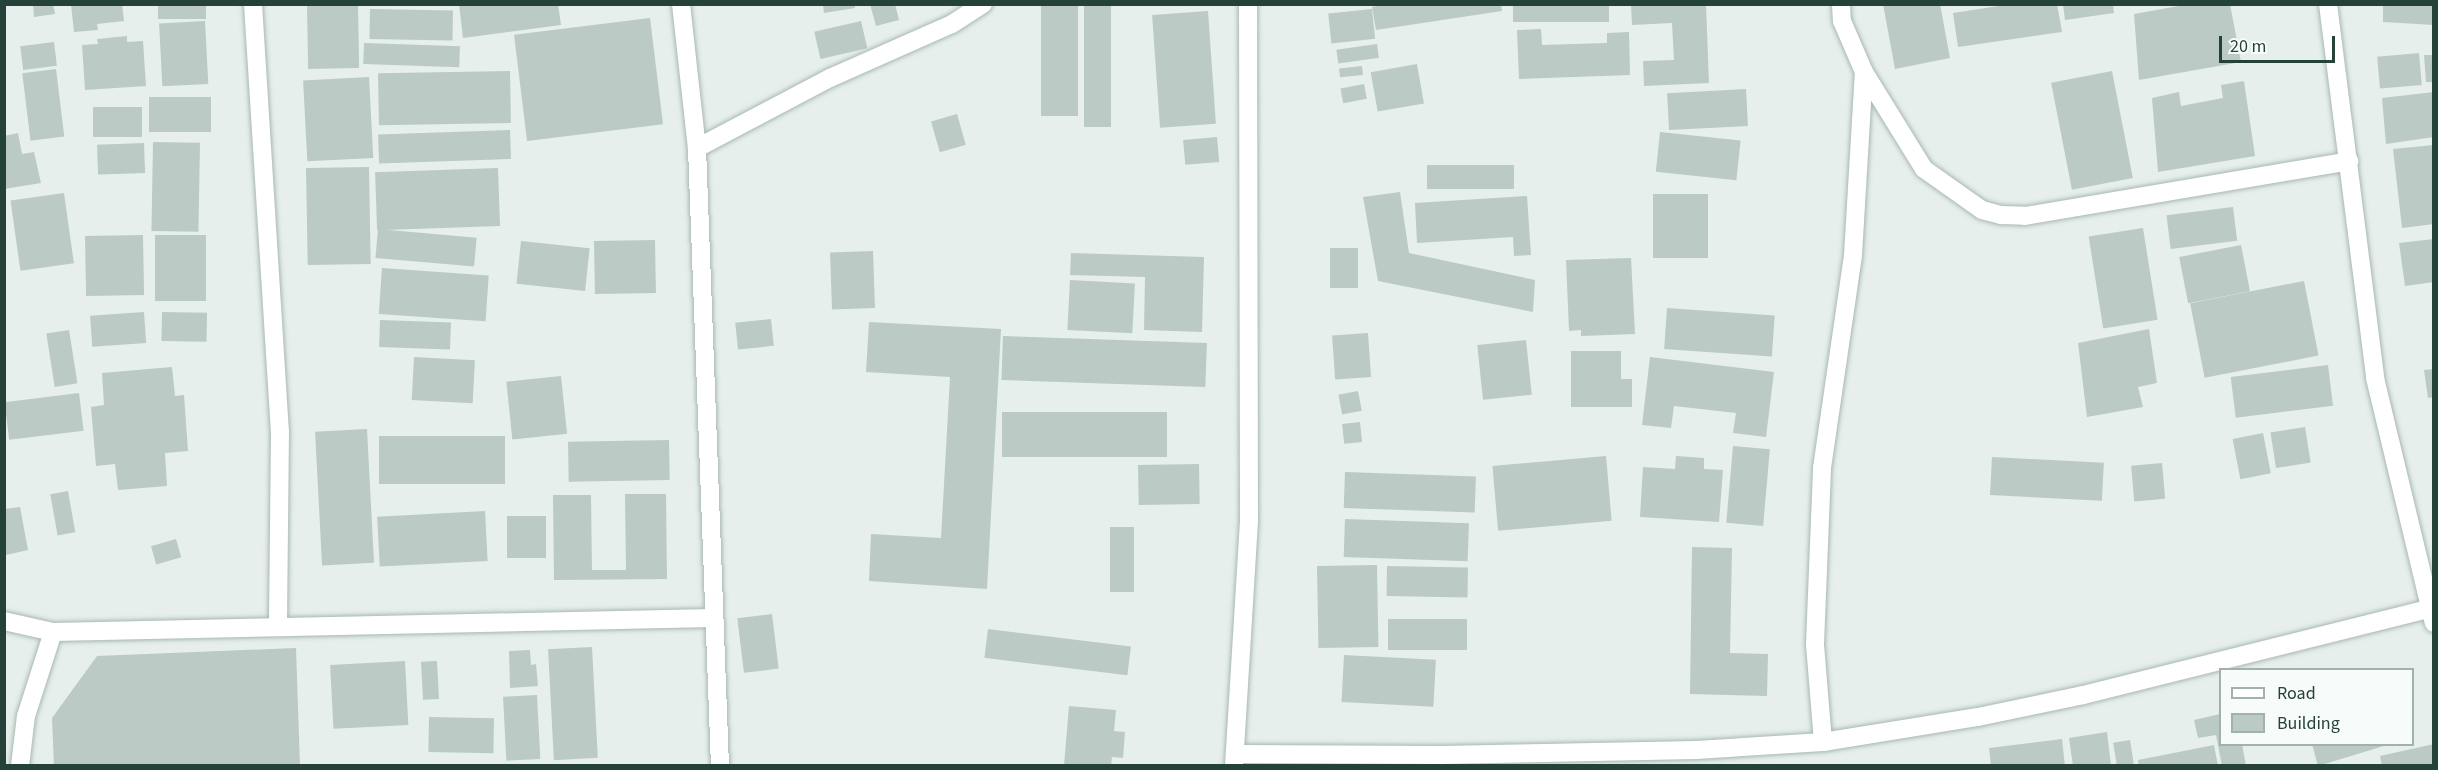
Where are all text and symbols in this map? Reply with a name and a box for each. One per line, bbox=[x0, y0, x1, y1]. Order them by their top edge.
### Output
scale bar bbox=[2222, 24, 2338, 62]
text: 20 m bbox=[2230, 34, 2266, 59]
legend bbox=[2219, 668, 2414, 746]
text: Road bbox=[2277, 681, 2316, 706]
text: Building bbox=[2277, 711, 2340, 736]

